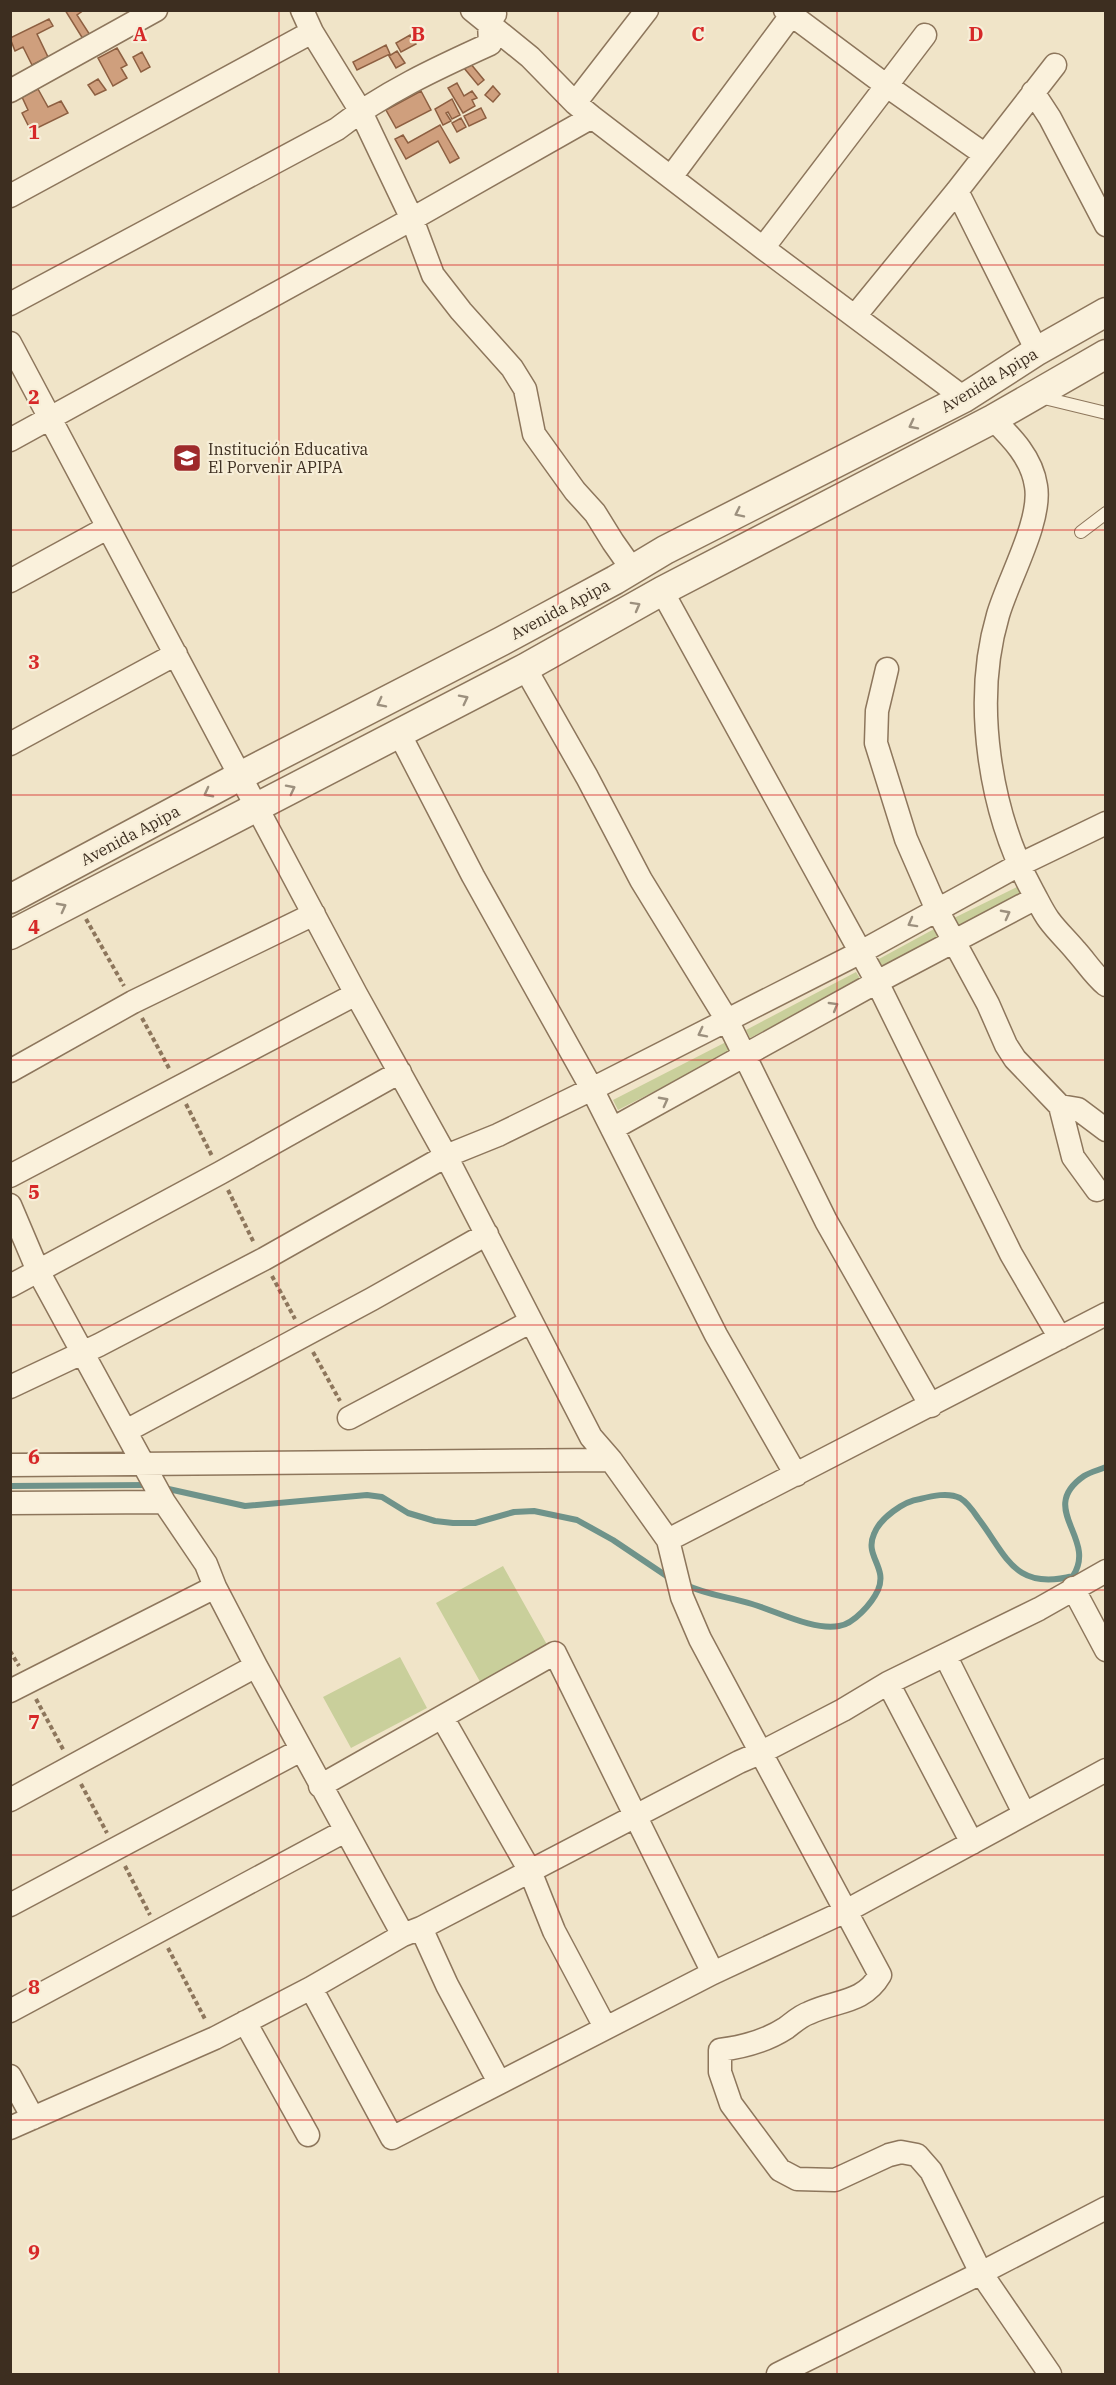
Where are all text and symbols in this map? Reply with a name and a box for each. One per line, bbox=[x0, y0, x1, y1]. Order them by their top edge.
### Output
text: A bbox=[133, 20, 147, 47]
text: B bbox=[411, 20, 425, 47]
text: C bbox=[691, 20, 705, 47]
text: D bbox=[968, 20, 984, 47]
text: 1 bbox=[28, 118, 40, 145]
street label: Avenida Apipa bbox=[937, 343, 1041, 417]
text: 2 bbox=[28, 383, 40, 410]
one-way arrow bbox=[908, 417, 919, 429]
place label: Institución Educativa El Porvenir APIPA bbox=[208, 439, 368, 477]
school or university icon: Institución Educativa El Porvenir APIPA bbox=[171, 442, 203, 474]
one-way arrow bbox=[734, 506, 745, 517]
street label: Avenida Apipa bbox=[507, 574, 613, 644]
one-way arrow bbox=[630, 602, 640, 613]
text: 3 bbox=[28, 648, 40, 675]
one-way arrow bbox=[458, 695, 469, 706]
one-way arrow bbox=[377, 696, 388, 707]
one-way arrow bbox=[285, 784, 296, 796]
one-way arrow bbox=[204, 786, 215, 797]
street label: Avenida Apipa bbox=[77, 800, 183, 870]
one-way arrow bbox=[56, 903, 67, 915]
one-way arrow bbox=[1000, 910, 1010, 921]
text: 4 bbox=[28, 913, 40, 940]
one-way arrow bbox=[908, 916, 918, 928]
one-way arrow bbox=[828, 1002, 838, 1013]
one-way arrow bbox=[697, 1025, 708, 1037]
one-way arrow bbox=[658, 1097, 668, 1108]
text: 5 bbox=[28, 1178, 40, 1205]
text: 6 bbox=[28, 1443, 40, 1470]
text: 7 bbox=[28, 1708, 40, 1735]
text: 8 bbox=[28, 1973, 40, 2000]
text: 9 bbox=[28, 2238, 40, 2265]

